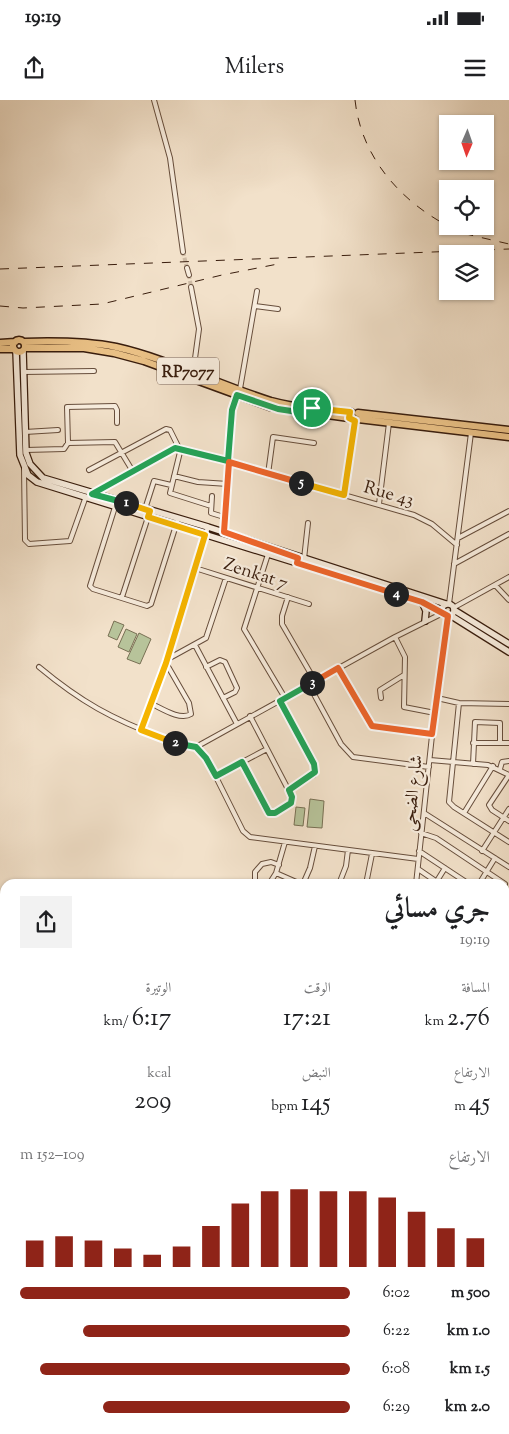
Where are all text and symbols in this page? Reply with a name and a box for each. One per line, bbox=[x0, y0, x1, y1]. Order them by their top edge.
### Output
text: 19:19 bbox=[25, 4, 61, 31]
text: Milers bbox=[225, 52, 284, 84]
icon: share bbox=[20, 54, 48, 82]
icon: menu bbox=[461, 54, 489, 82]
north arrow bbox=[439, 115, 494, 170]
map controls bbox=[439, 115, 494, 300]
button: locate bbox=[439, 180, 494, 235]
button: layers bbox=[439, 245, 494, 300]
road number: RP7077 bbox=[157, 358, 219, 384]
pin bbox=[291, 387, 333, 429]
icon: arrive bbox=[298, 394, 326, 422]
pin: 5 bbox=[288, 470, 314, 496]
text: 5 bbox=[299, 473, 304, 493]
street label: Rue 43 bbox=[360, 475, 417, 514]
pin: 1 bbox=[114, 490, 138, 516]
text: 1 bbox=[124, 493, 129, 513]
street label: Zenkat 7 bbox=[220, 552, 291, 597]
pin: 4 bbox=[384, 582, 408, 606]
text: 4 bbox=[393, 584, 400, 604]
pin: 3 bbox=[300, 670, 324, 696]
text: 3 bbox=[310, 673, 315, 693]
pin: 2 bbox=[162, 730, 188, 756]
text: 2 bbox=[172, 733, 179, 753]
street label: شارع الضحى bbox=[397, 754, 431, 833]
text: جري مسائي bbox=[384, 890, 490, 930]
button: share bbox=[20, 896, 72, 948]
text: 19:19 bbox=[460, 929, 490, 952]
text: الوتيرة bbox=[146, 979, 171, 999]
text: الوقت bbox=[304, 979, 331, 999]
text: المسافة bbox=[461, 979, 490, 999]
text: 6:17 bbox=[132, 1001, 171, 1037]
text: 17:21 bbox=[283, 1001, 331, 1037]
text: 2.76 bbox=[447, 1001, 490, 1037]
text: /km bbox=[104, 1012, 132, 1032]
text: km bbox=[425, 1012, 447, 1032]
text: kcal bbox=[147, 1064, 171, 1084]
text: النبض bbox=[302, 1064, 331, 1084]
text: الارتفاع bbox=[454, 1064, 490, 1084]
text: 209 bbox=[134, 1084, 171, 1120]
text: 145 bbox=[301, 1086, 331, 1122]
text: 45 bbox=[469, 1086, 490, 1122]
text: bpm bbox=[271, 1097, 301, 1117]
text: m bbox=[454, 1097, 469, 1117]
text: 109–152 m bbox=[20, 1144, 85, 1167]
text: الارتفاع bbox=[448, 1147, 490, 1170]
text: 6:02 bbox=[382, 1282, 410, 1305]
text: 500 m bbox=[451, 1282, 490, 1305]
text: 6:22 bbox=[383, 1320, 410, 1343]
text: 1.0 km bbox=[447, 1320, 490, 1343]
text: 6:08 bbox=[382, 1358, 410, 1381]
text: 1.5 km bbox=[450, 1358, 490, 1381]
text: 6:29 bbox=[383, 1396, 410, 1419]
text: 2.0 km bbox=[445, 1396, 490, 1419]

